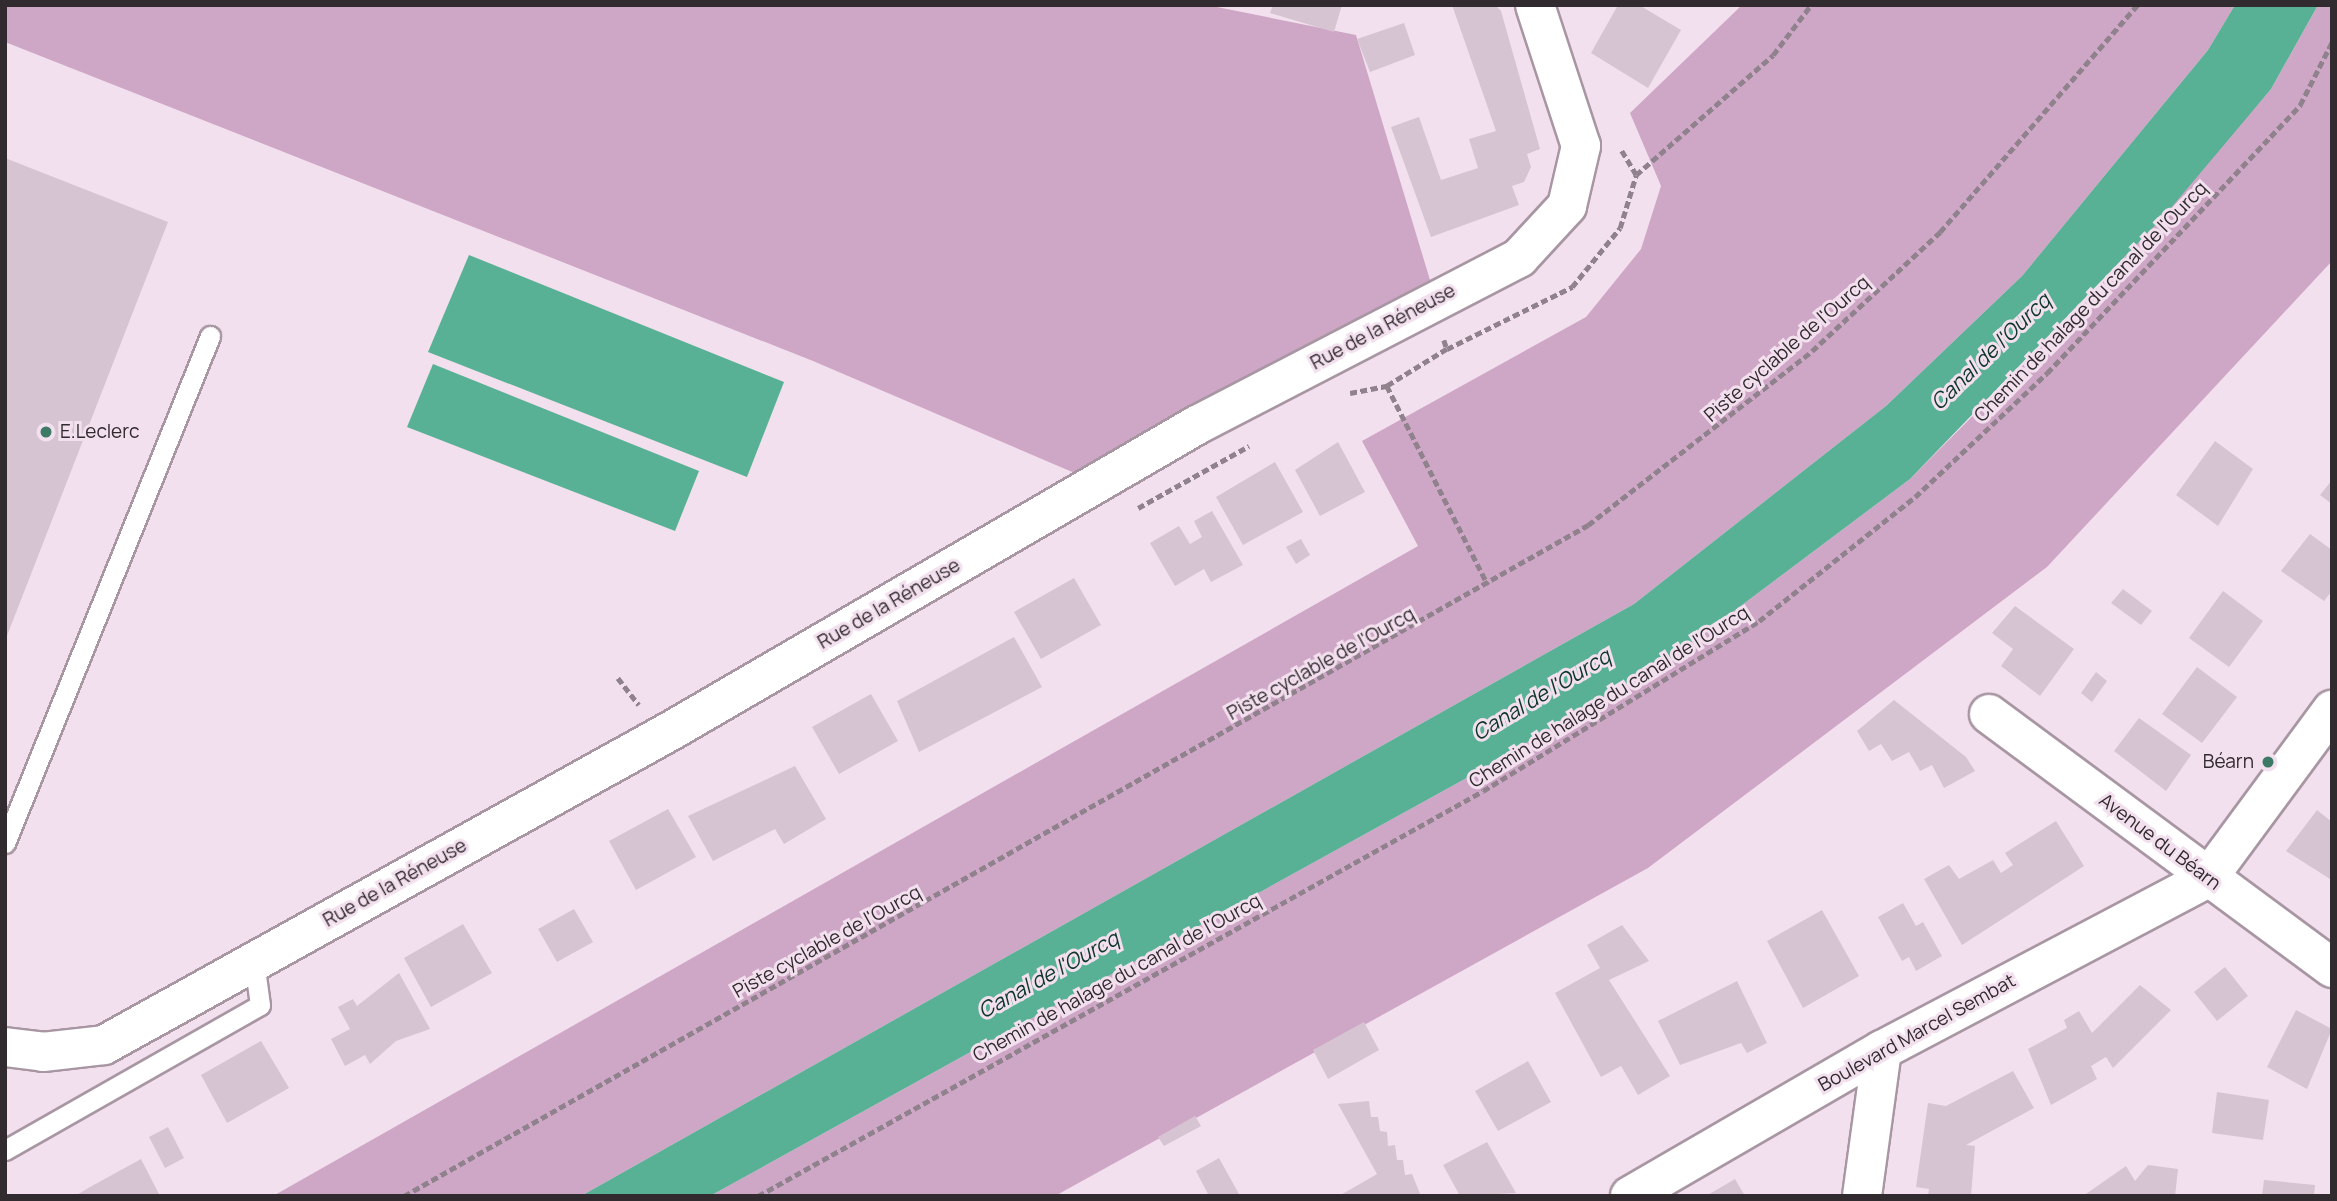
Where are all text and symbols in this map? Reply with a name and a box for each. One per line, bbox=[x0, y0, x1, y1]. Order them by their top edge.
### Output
street label: Chemin de halage du canal de l'Ourcq bbox=[1970, 177, 2212, 427]
street label: Piste cyclable de l'Ourcq bbox=[1700, 271, 1874, 427]
street label: Rue de la Réneuse bbox=[1307, 279, 1459, 375]
water label: Canal de l'Ourcq bbox=[1925, 288, 2055, 414]
place label: E.Leclerc bbox=[60, 421, 139, 443]
marker: E.Leclerc bbox=[38, 424, 54, 440]
street label: Rue de la Réneuse bbox=[814, 554, 964, 654]
street label: Chemin de halage du canal de l'Ourcq bbox=[1465, 601, 1753, 793]
street label: Piste cyclable de l'Ourcq bbox=[1223, 603, 1419, 725]
water label: Canal de l'Ourcq bbox=[1467, 643, 1615, 745]
place label: Béarn bbox=[2203, 751, 2254, 773]
marker: Béarn bbox=[2260, 754, 2276, 770]
street label: Avenue du Béarn bbox=[2095, 789, 2225, 895]
street label: Rue de la Réneuse bbox=[319, 834, 471, 932]
street label: Piste cyclable de l'Ourcq bbox=[729, 881, 925, 1003]
street label: Chemin de halage du canal de l'Ourcq bbox=[969, 889, 1265, 1067]
water label: Canal de l'Ourcq bbox=[973, 925, 1123, 1023]
street label: Boulevard Marcel Sembat bbox=[1815, 969, 2019, 1097]

